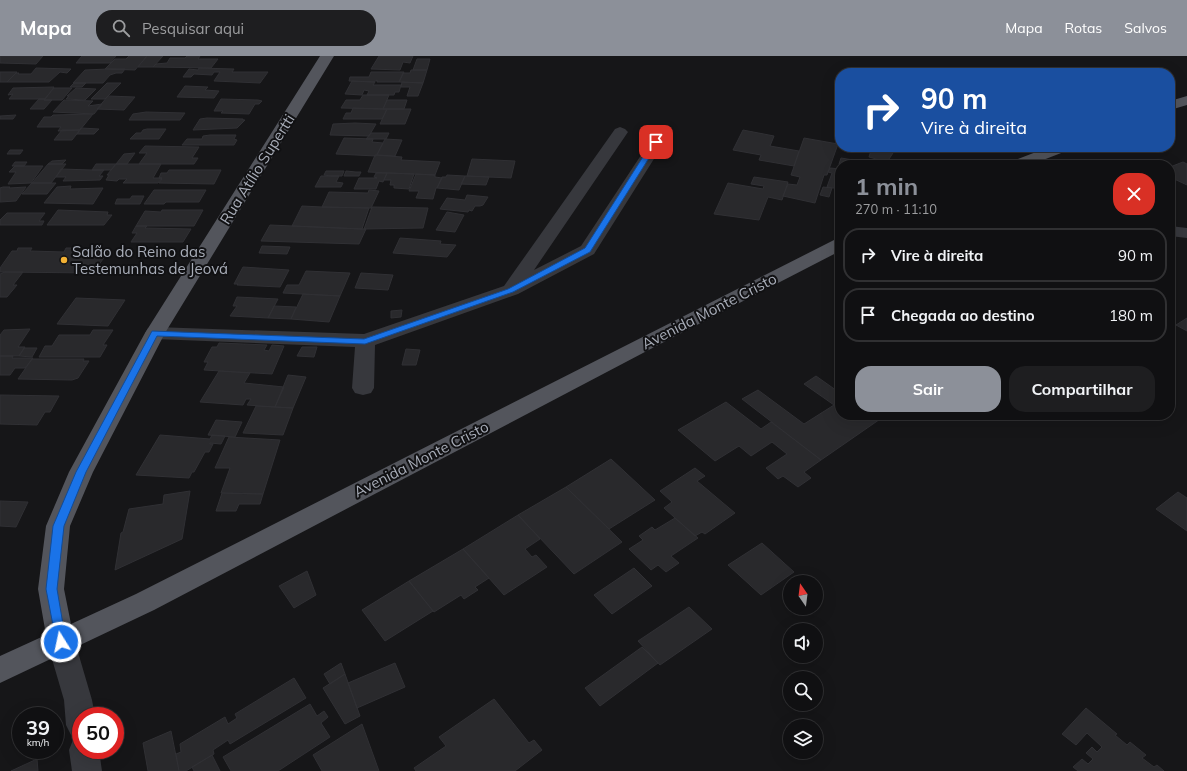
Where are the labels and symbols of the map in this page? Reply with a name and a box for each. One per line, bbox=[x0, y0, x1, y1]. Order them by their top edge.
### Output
street label: Rua Atílio Supertti bbox=[215, 110, 299, 228]
pin bbox=[639, 125, 673, 159]
place label: Salão do Reino das Testemunhas de Jeová bbox=[72, 242, 228, 278]
marker: Salão do Reino das Testemunhas de Jeová bbox=[59, 255, 69, 265]
street label: Avenida Monte Cristo bbox=[638, 269, 780, 353]
street label: Avenida Monte Cristo bbox=[350, 417, 492, 501]
north arrow bbox=[783, 575, 823, 615]
position arrow bbox=[40, 621, 82, 663]
speed limit sign: 50 bbox=[72, 707, 124, 759]

